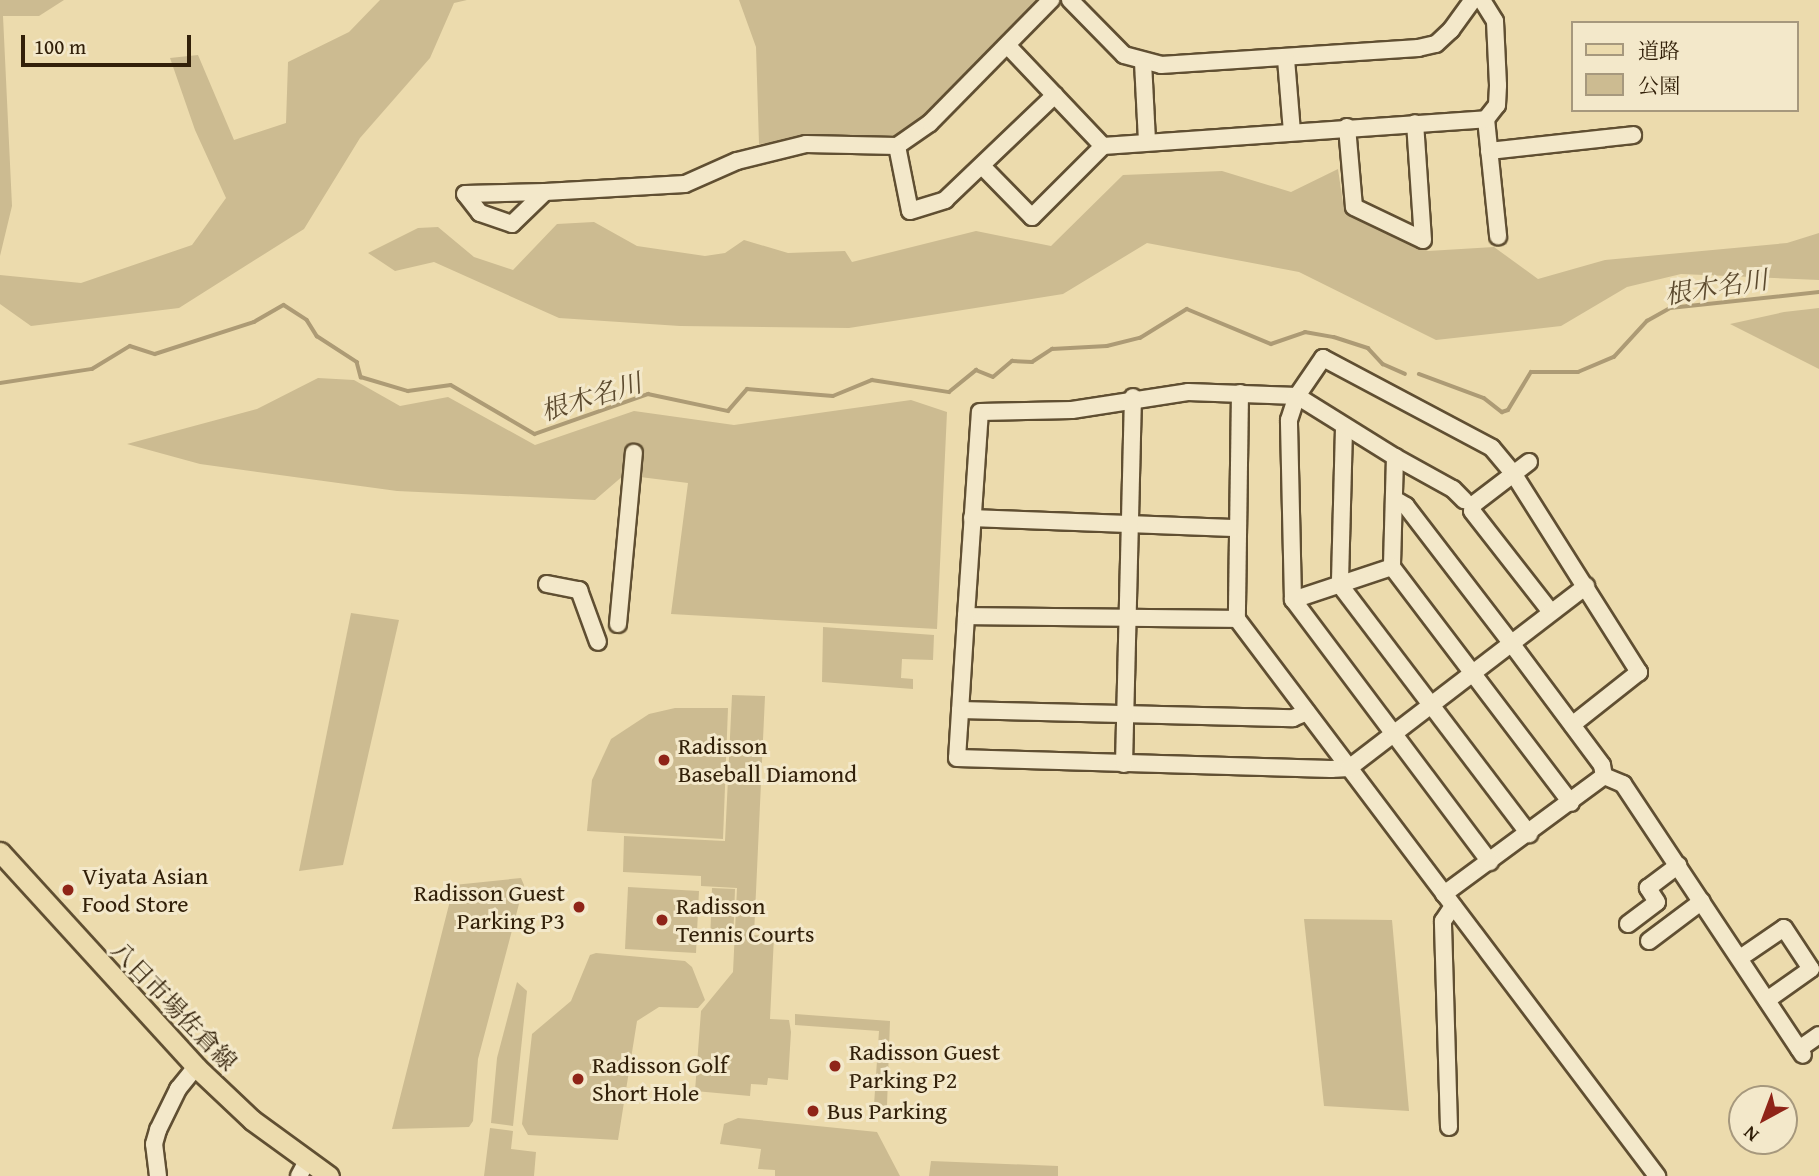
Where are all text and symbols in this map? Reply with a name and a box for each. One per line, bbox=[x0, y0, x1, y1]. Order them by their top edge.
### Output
scale bar bbox=[24, 21, 194, 65]
legend bbox=[1570, 21, 1798, 112]
text: 100 m bbox=[34, 31, 86, 62]
text: 道路 bbox=[1638, 35, 1680, 66]
text: 公園 bbox=[1638, 70, 1680, 101]
water label: 根木名川 bbox=[1662, 263, 1770, 311]
water label: 根木名川 bbox=[537, 367, 645, 427]
place label: Radisson Baseball Diamond bbox=[678, 732, 857, 788]
marker: Radisson Baseball Diamond bbox=[656, 752, 672, 768]
place label: Viyata Asian Food Store bbox=[82, 862, 208, 918]
place label: Radisson Guest Parking P3 bbox=[414, 879, 565, 935]
marker: Viyata Asian Food Store bbox=[60, 882, 76, 898]
place label: Radisson Tennis Courts bbox=[676, 892, 814, 948]
marker: Radisson Guest Parking P3 bbox=[571, 899, 587, 915]
marker: Radisson Tennis Courts bbox=[654, 912, 670, 928]
street label: 八日市場佐倉線 bbox=[105, 936, 243, 1076]
place label: Radisson Guest Parking P2 bbox=[849, 1038, 1000, 1094]
place label: Radisson Golf Short Hole bbox=[592, 1051, 728, 1107]
marker: Radisson Guest Parking P2 bbox=[827, 1058, 843, 1074]
marker: Radisson Golf Short Hole bbox=[570, 1071, 586, 1087]
north arrow bbox=[1728, 1085, 1798, 1155]
place label: Bus Parking bbox=[827, 1097, 947, 1125]
marker: Bus Parking bbox=[805, 1103, 821, 1119]
text: N bbox=[1737, 1120, 1765, 1149]

